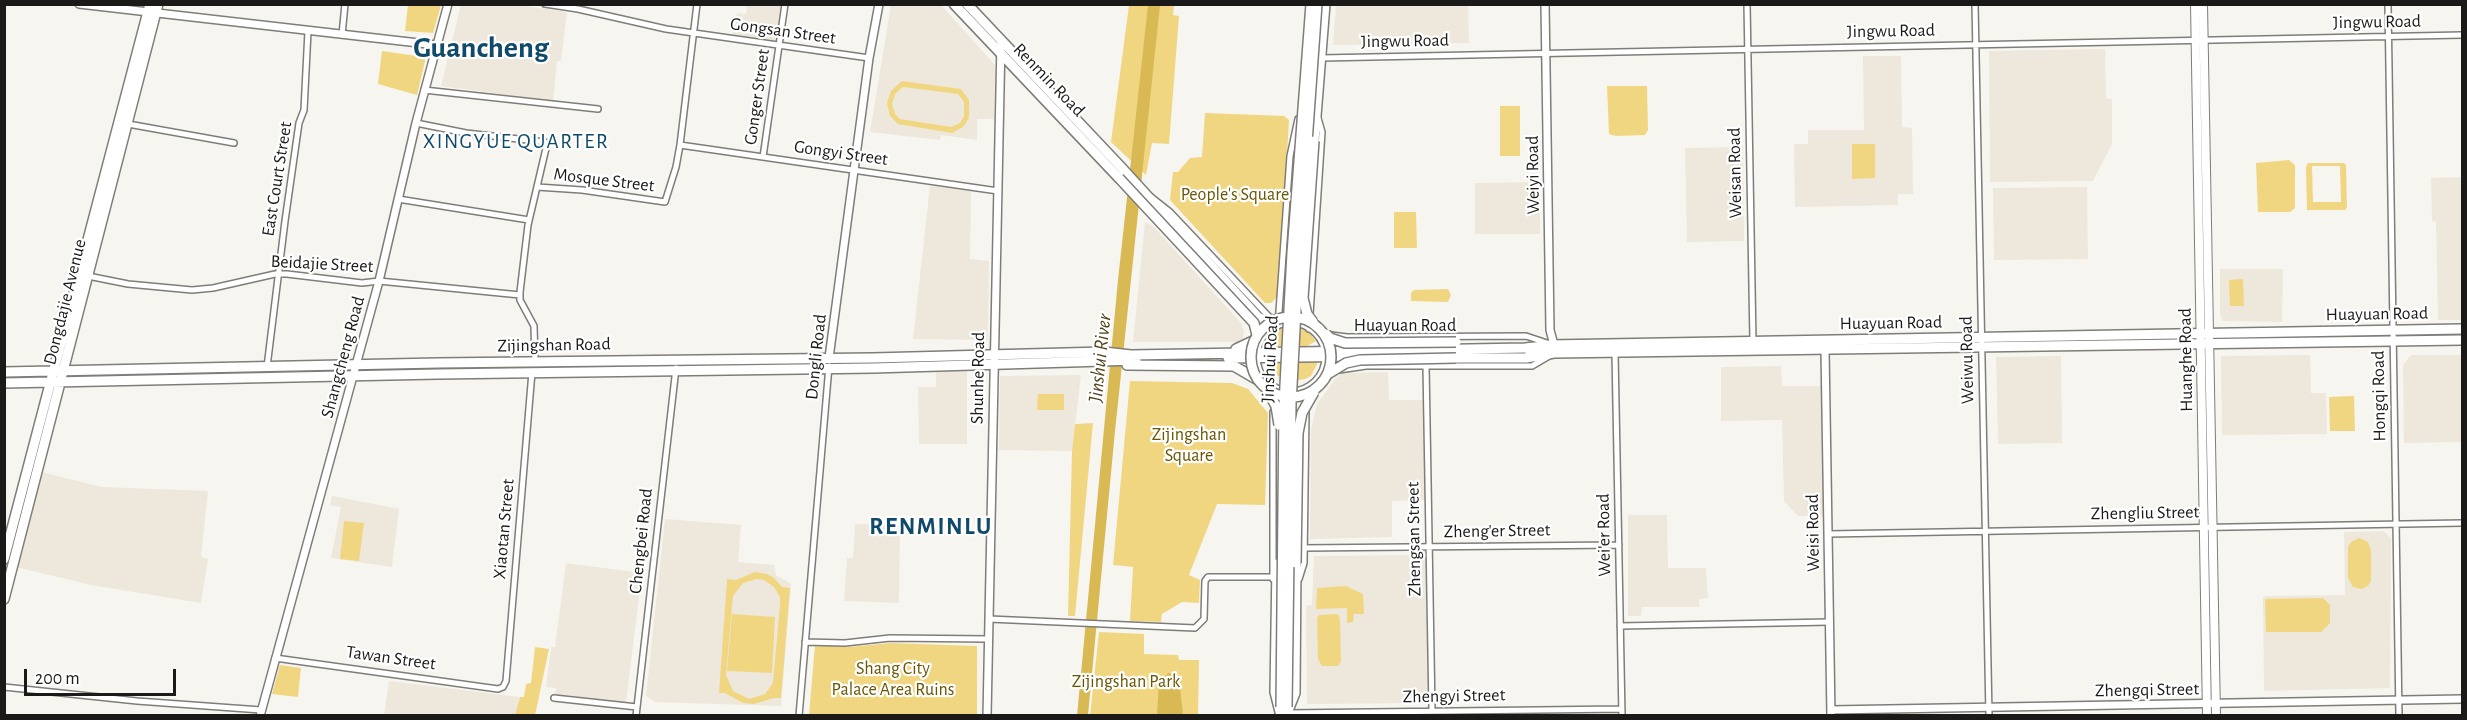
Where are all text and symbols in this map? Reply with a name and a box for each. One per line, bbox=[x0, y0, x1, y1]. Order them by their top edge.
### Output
street label: Jingwu Road bbox=[2333, 10, 2421, 34]
street label: Gongsan Street bbox=[729, 13, 837, 49]
street label: Jingwu Road bbox=[1847, 19, 1935, 43]
street label: Jingwu Road bbox=[1361, 29, 1449, 53]
district label: Guancheng bbox=[413, 30, 549, 66]
street label: Renmin Road bbox=[1009, 39, 1089, 121]
street label: Gonger Street bbox=[740, 48, 774, 146]
street label: East Court Street bbox=[257, 120, 297, 238]
street label: Weisan Road bbox=[1723, 127, 1747, 219]
district label: XINGYUE QUARTER bbox=[423, 129, 609, 155]
street label: Weiyi Road bbox=[1522, 135, 1544, 215]
street label: Gongyi Street bbox=[793, 136, 889, 170]
street label: Mosque Street bbox=[552, 163, 656, 197]
park label: People's Square bbox=[1181, 184, 1289, 206]
street label: Dongdajie Avenue bbox=[39, 237, 91, 367]
street label: Beidajie Street bbox=[270, 251, 374, 277]
street label: Shangcheng Road bbox=[316, 294, 370, 420]
street label: Huayuan Road bbox=[2326, 302, 2428, 326]
street label: Huanghe Road bbox=[2174, 308, 2198, 412]
street label: Huayuan Road bbox=[1840, 311, 1942, 335]
street label: Dongli Road bbox=[801, 313, 831, 401]
water label: Jinshui River bbox=[1083, 313, 1117, 403]
street label: Jinshui Road bbox=[1257, 315, 1283, 403]
street label: Huayuan Road bbox=[1354, 315, 1456, 337]
street label: Weiwu Road bbox=[1955, 316, 1979, 404]
street label: Shunhe Road bbox=[966, 332, 990, 424]
street label: Zijingshan Road bbox=[497, 333, 611, 357]
street label: Hongqi Road bbox=[2367, 350, 2391, 442]
park label: Zijingshan Square bbox=[1152, 424, 1226, 466]
street label: Xiaotan Street bbox=[489, 478, 519, 580]
street label: Zhengsan Street bbox=[1402, 481, 1426, 597]
street label: Chengbei Road bbox=[625, 487, 657, 595]
street label: Wei'er Road bbox=[1592, 493, 1616, 577]
street label: Weisi Road bbox=[1802, 494, 1824, 572]
street label: Zhengliu Street bbox=[2091, 501, 2199, 525]
district label: RENMINLU bbox=[869, 513, 993, 541]
street label: Zheng'er Street bbox=[1443, 519, 1551, 543]
street label: Tawan Street bbox=[345, 641, 437, 675]
scale bar bbox=[27, 657, 178, 695]
park label: Shang City Palace Area Ruins bbox=[832, 658, 954, 700]
text: 200 m bbox=[35, 670, 80, 688]
park label: Zijingshan Park bbox=[1072, 671, 1180, 693]
street label: Zhengqi Street bbox=[2095, 678, 2199, 702]
street label: Zhengyi Street bbox=[1403, 684, 1505, 708]

